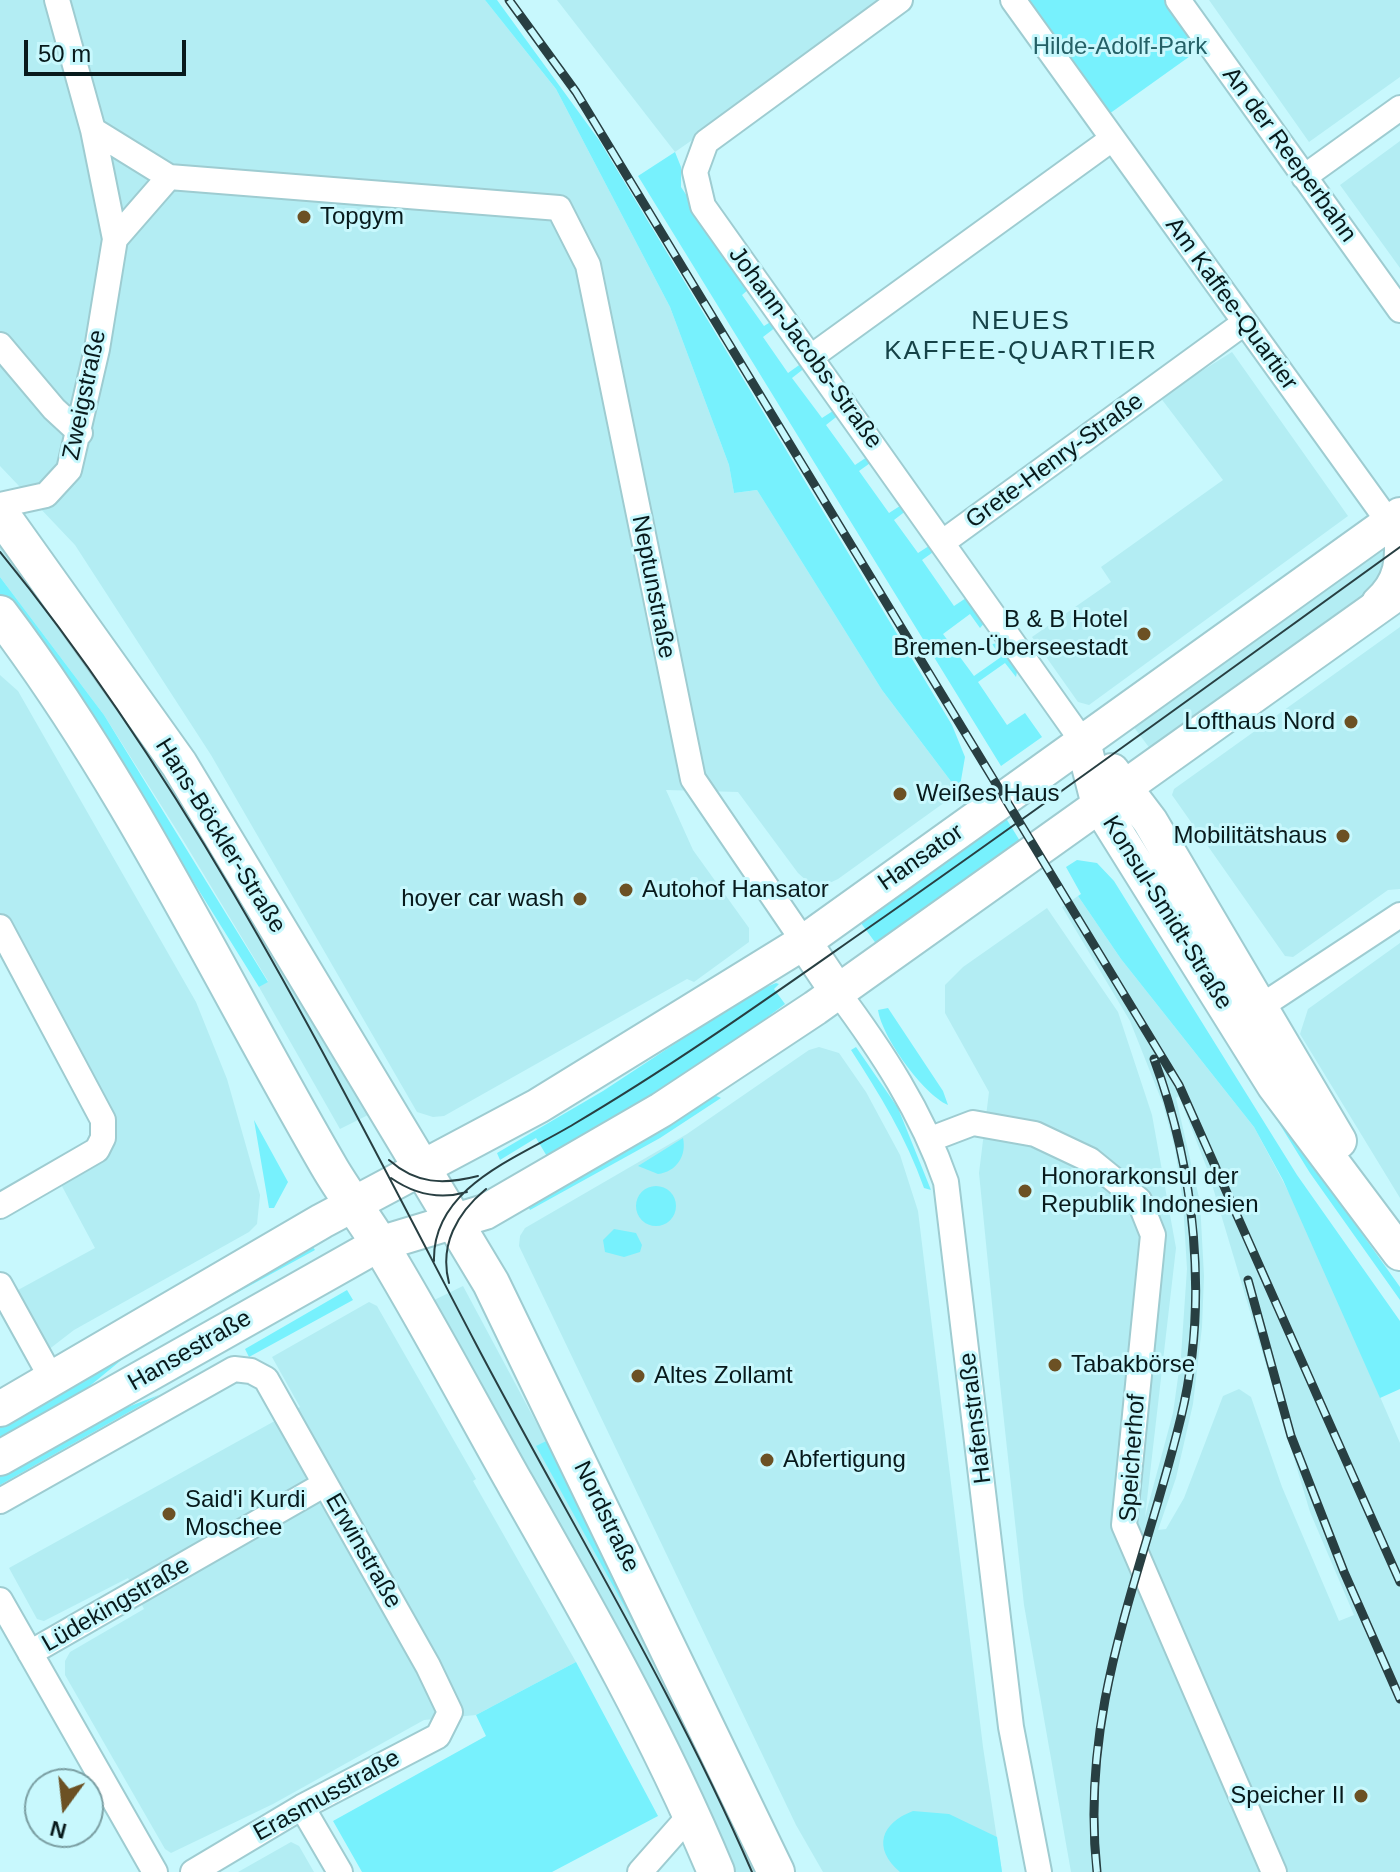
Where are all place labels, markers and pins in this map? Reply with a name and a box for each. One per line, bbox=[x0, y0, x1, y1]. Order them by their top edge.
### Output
place label: Topgym bbox=[320, 203, 404, 231]
marker: Topgym bbox=[295, 208, 313, 226]
place label: B & B Hotel Bremen-Überseestadt bbox=[893, 606, 1128, 662]
marker: B & B Hotel Bremen-Überseestadt bbox=[1135, 625, 1153, 643]
place label: Lofthaus Nord bbox=[1184, 708, 1335, 736]
marker: Lofthaus Nord bbox=[1342, 713, 1360, 731]
place label: Weißes Haus bbox=[916, 780, 1060, 808]
marker: Weißes Haus bbox=[891, 785, 909, 803]
place label: Mobilitätshaus bbox=[1174, 822, 1327, 850]
marker: Mobilitätshaus bbox=[1334, 827, 1352, 845]
place label: Autohof Hansator bbox=[642, 876, 829, 904]
marker: Autohof Hansator bbox=[617, 881, 635, 899]
place label: hoyer car wash bbox=[401, 885, 564, 913]
marker: hoyer car wash bbox=[571, 890, 589, 908]
place label: Honorarkonsul der Republik Indonesien bbox=[1041, 1163, 1258, 1219]
marker: Honorarkonsul der Republik Indonesien bbox=[1016, 1182, 1034, 1200]
place label: Tabakbörse bbox=[1071, 1351, 1195, 1379]
marker: Tabakbörse bbox=[1046, 1356, 1064, 1374]
place label: Altes Zollamt bbox=[654, 1362, 793, 1390]
marker: Altes Zollamt bbox=[629, 1367, 647, 1385]
place label: Abfertigung bbox=[783, 1446, 906, 1474]
marker: Abfertigung bbox=[758, 1451, 776, 1469]
place label: Said'i Kurdi Moschee bbox=[185, 1486, 306, 1542]
marker: Said'i Kurdi Moschee bbox=[160, 1505, 178, 1523]
place label: Speicher II bbox=[1230, 1782, 1345, 1810]
marker: Speicher II bbox=[1352, 1787, 1370, 1805]

